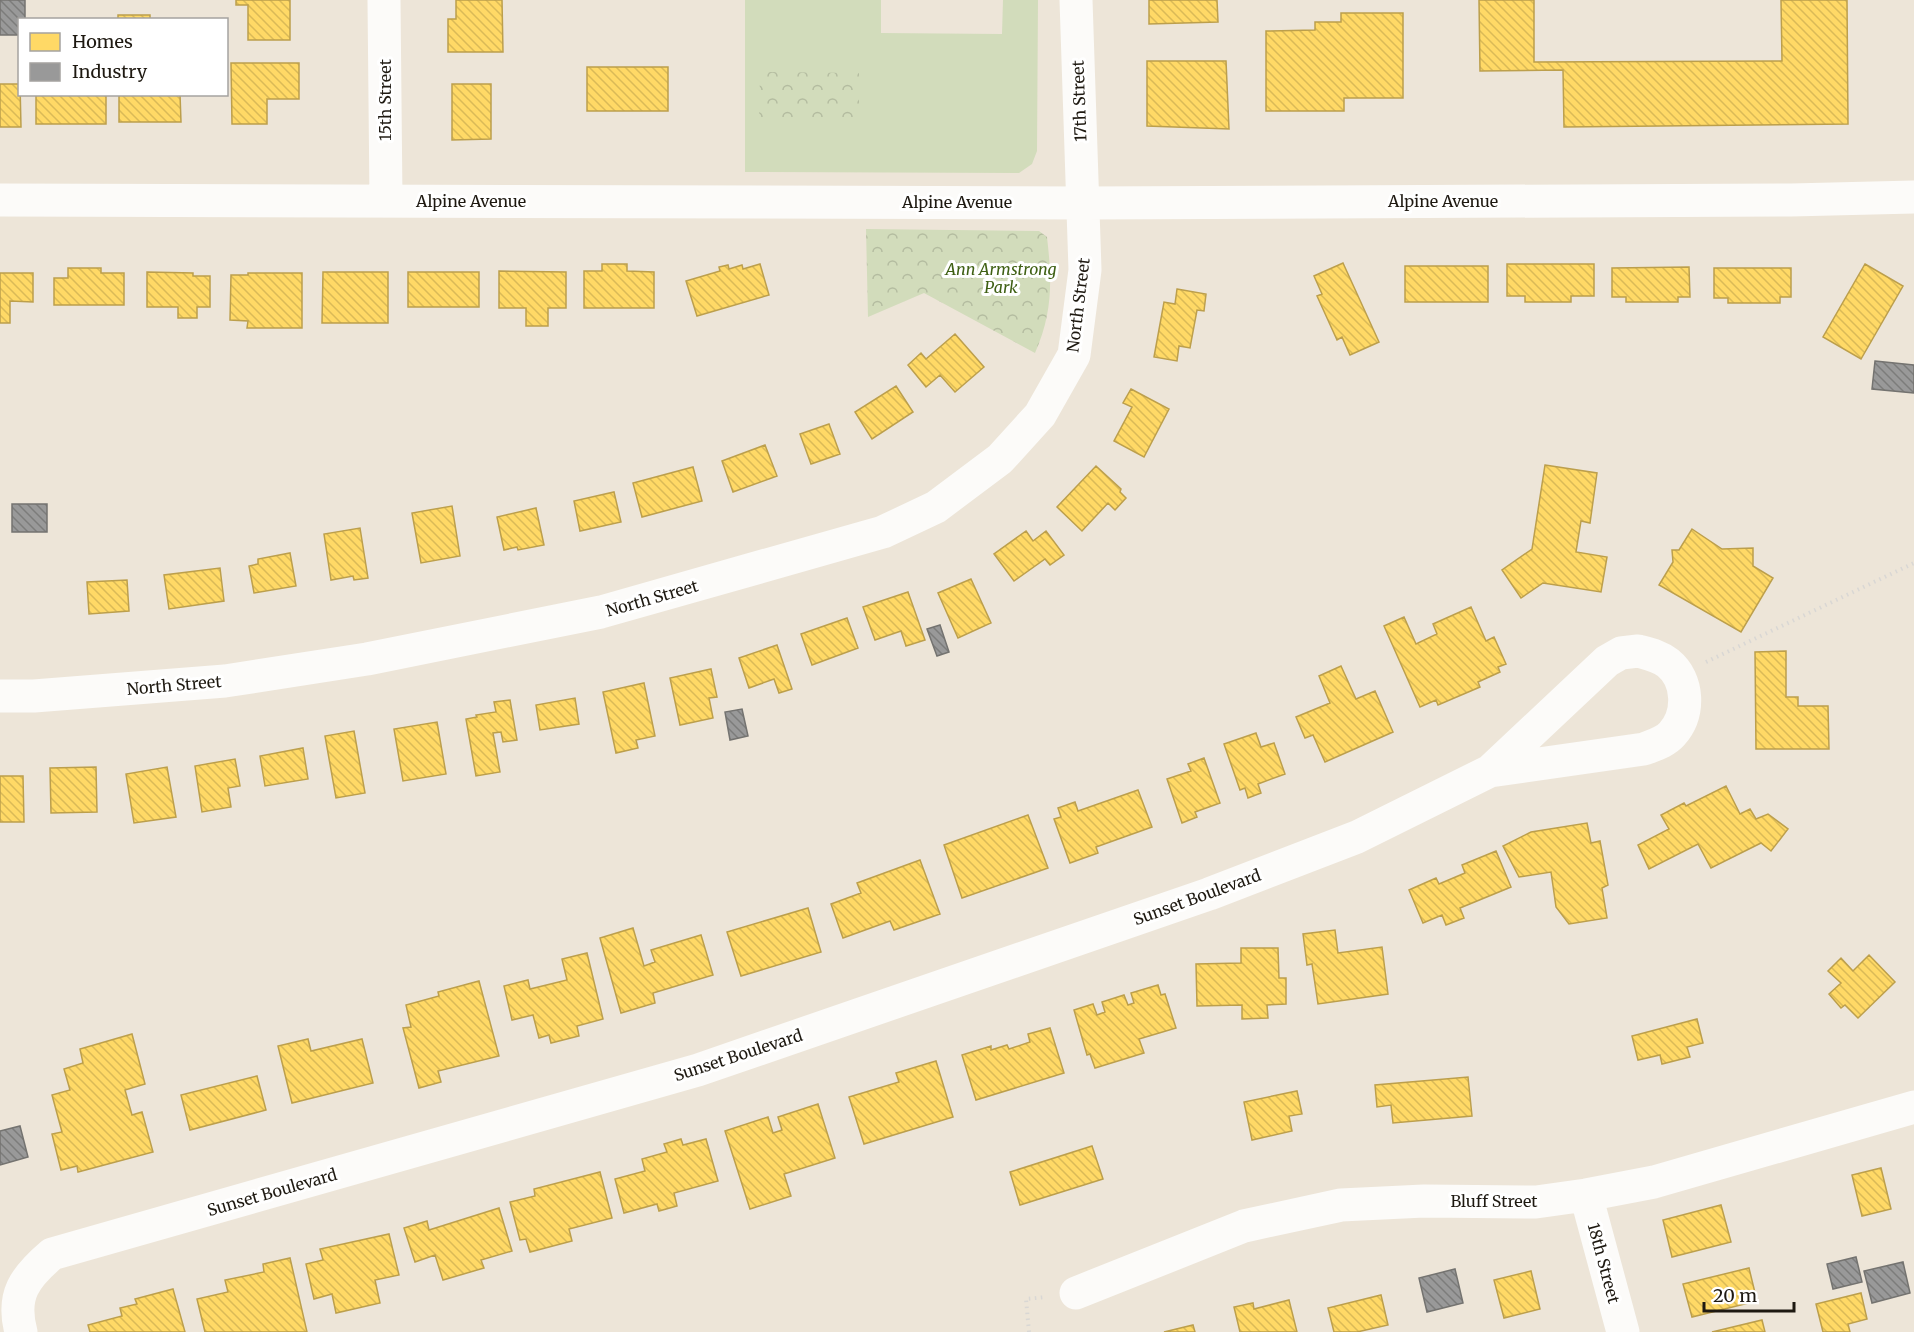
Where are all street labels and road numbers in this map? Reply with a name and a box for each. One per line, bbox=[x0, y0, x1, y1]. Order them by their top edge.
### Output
street label: 15th Street bbox=[375, 58, 395, 141]
street label: 17th Street bbox=[1068, 59, 1090, 142]
street label: Alpine Avenue bbox=[415, 191, 526, 211]
street label: Alpine Avenue bbox=[1387, 191, 1498, 211]
street label: Alpine Avenue bbox=[901, 192, 1012, 212]
street label: North Street bbox=[1062, 256, 1094, 353]
street label: North Street bbox=[604, 575, 701, 621]
street label: North Street bbox=[126, 671, 223, 699]
street label: Sunset Boulevard bbox=[1131, 865, 1264, 929]
street label: Sunset Boulevard bbox=[671, 1025, 805, 1085]
street label: Sunset Boulevard bbox=[205, 1164, 339, 1220]
street label: Bluff Street bbox=[1450, 1191, 1538, 1211]
street label: 18th Street bbox=[1584, 1221, 1625, 1306]

